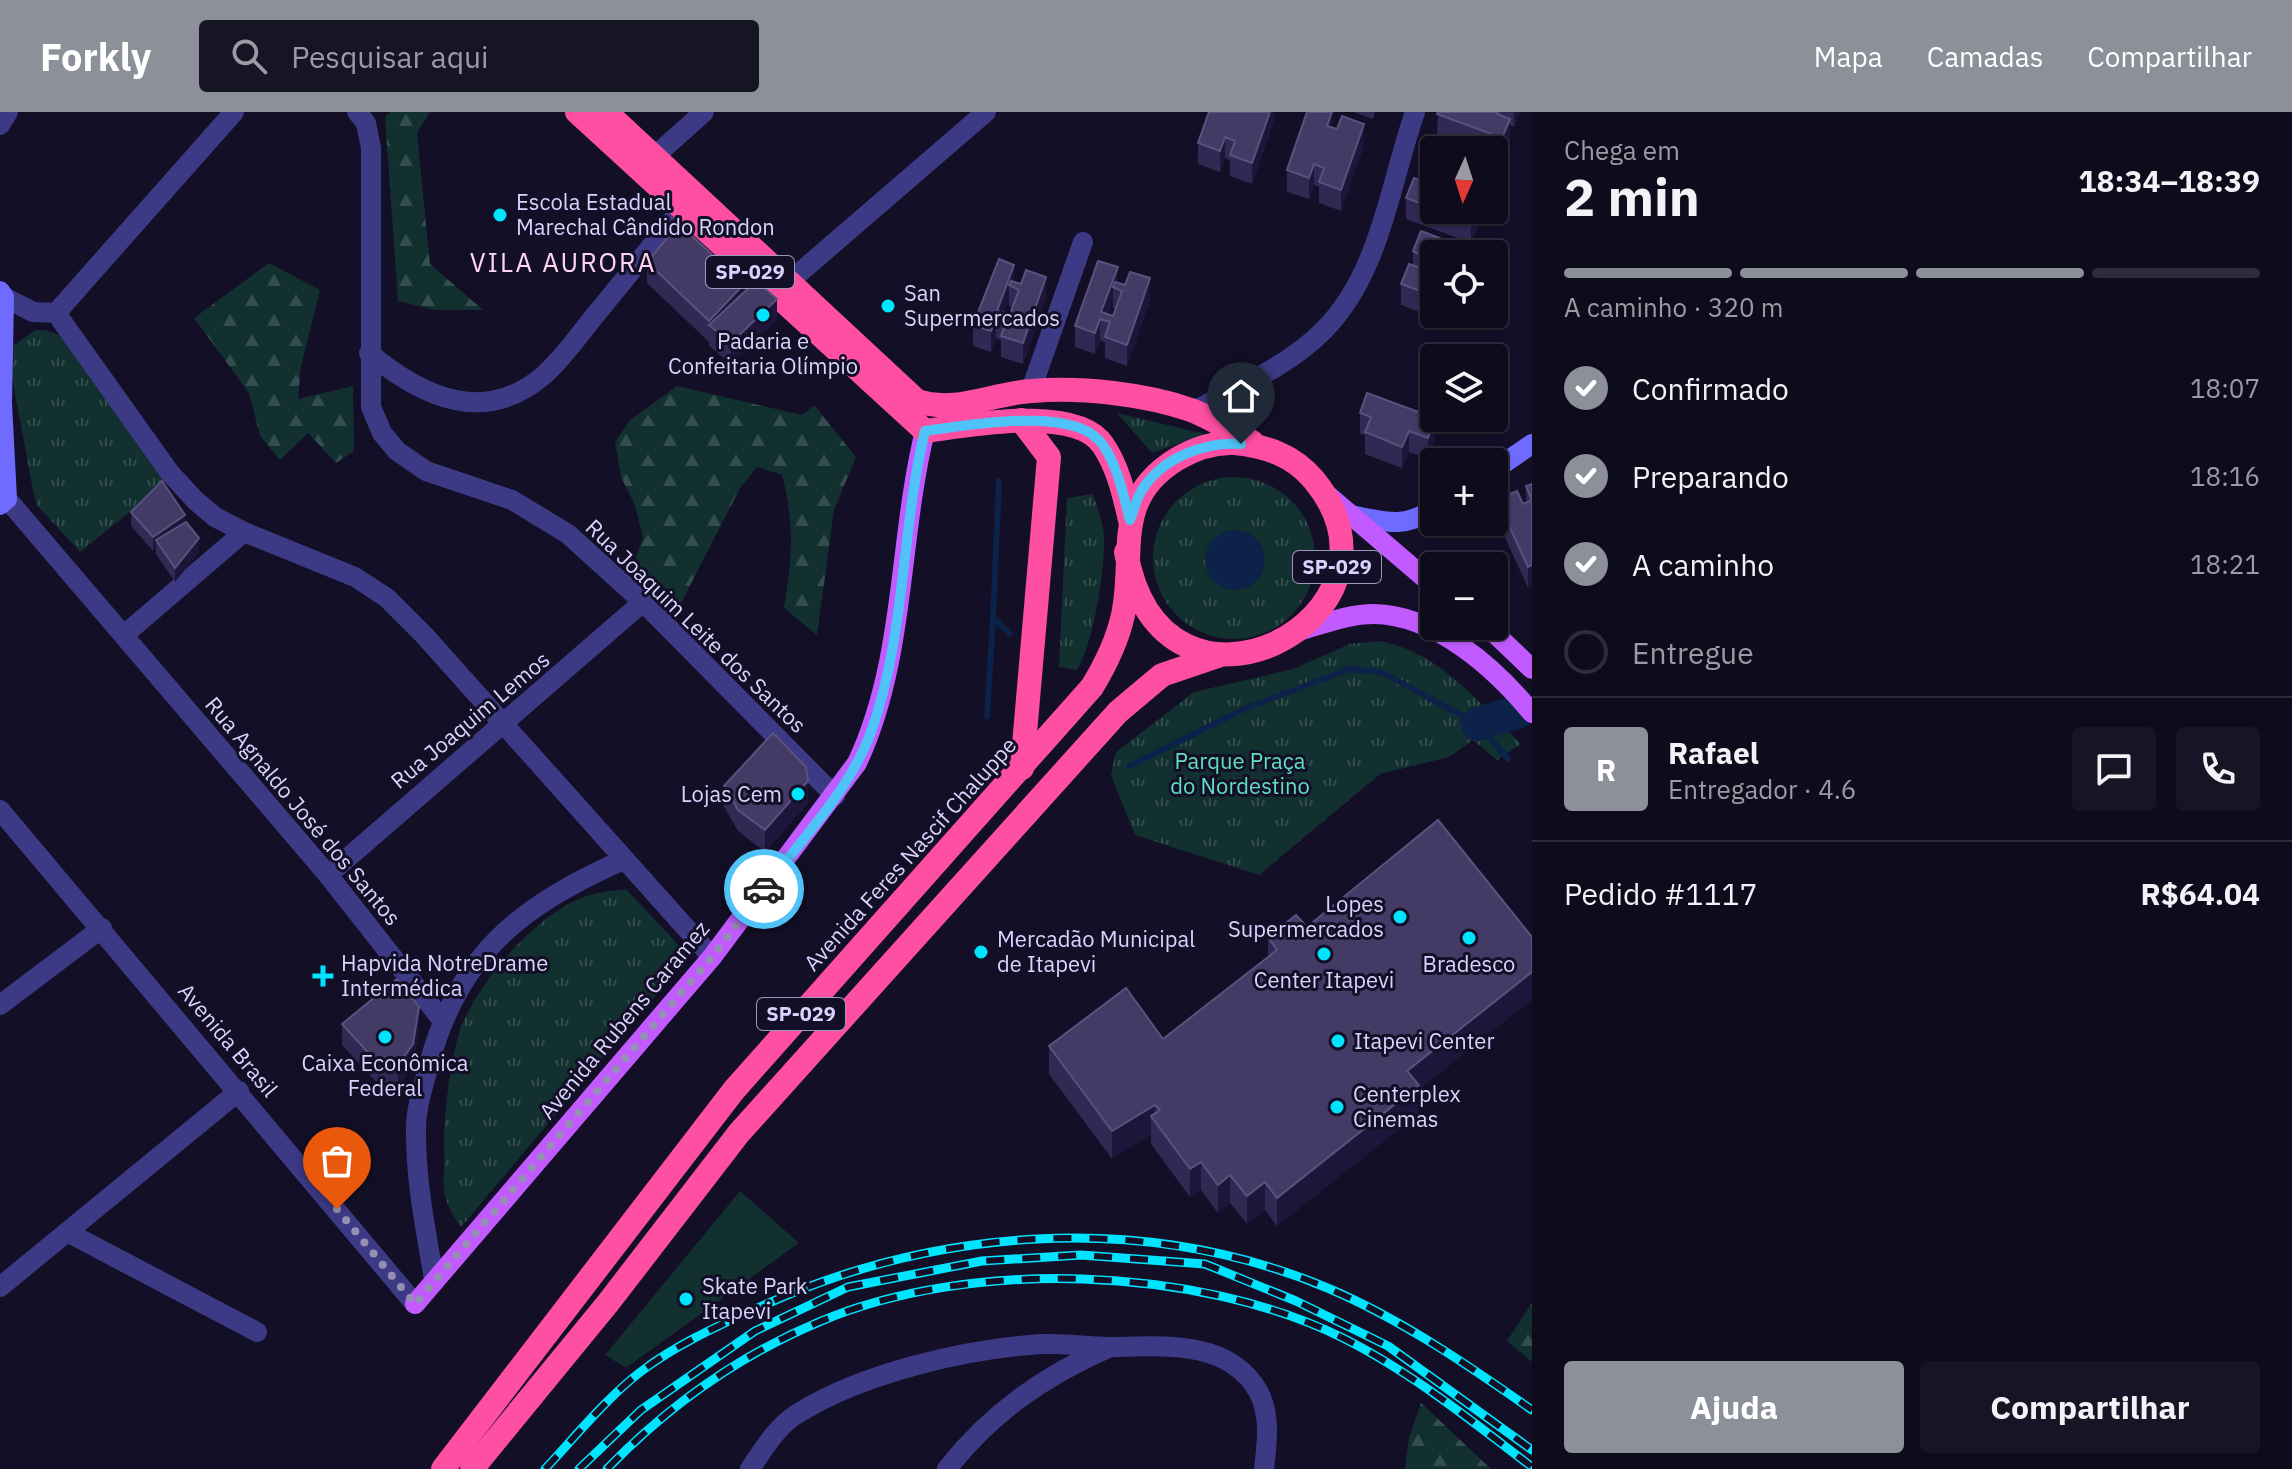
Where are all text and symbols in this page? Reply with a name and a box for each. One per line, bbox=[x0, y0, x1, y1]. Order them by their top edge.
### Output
search box bbox=[199, 20, 759, 92]
text: Forkly bbox=[40, 32, 151, 81]
icon: search bbox=[227, 34, 271, 78]
text: Pesquisar aqui bbox=[291, 37, 489, 76]
text: Mapa bbox=[1814, 38, 1883, 75]
text: Camadas bbox=[1927, 38, 2043, 75]
text: Compartilhar bbox=[2087, 38, 2252, 75]
text: Chega em bbox=[1564, 133, 1680, 167]
north arrow bbox=[1420, 136, 1508, 224]
map controls bbox=[1420, 136, 1508, 640]
text: 18:34–18:39 bbox=[2079, 161, 2260, 200]
text: 2 min bbox=[1564, 163, 1700, 230]
place label: Escola Estadual Marechal Cândido Rondon bbox=[516, 187, 775, 241]
marker: Escola Estadual Marechal Cândido Rondon bbox=[491, 206, 509, 224]
button: locate bbox=[1420, 240, 1508, 328]
district label: VILA AURORA bbox=[470, 245, 656, 279]
road number: SP-029 bbox=[706, 256, 794, 288]
place label: San Supermercados bbox=[904, 278, 1060, 332]
text: A caminho · 320 m bbox=[1564, 290, 1783, 324]
marker: San Supermercados bbox=[879, 297, 897, 315]
marker: Padaria e Confeitaria Olímpio bbox=[754, 306, 772, 324]
place label: Padaria e Confeitaria Olímpio bbox=[668, 326, 858, 380]
button: layers bbox=[1420, 344, 1508, 432]
pin bbox=[1207, 362, 1275, 444]
icon: check bbox=[1564, 366, 1608, 410]
text: Confirmado bbox=[1632, 369, 1789, 408]
text: 18:07 bbox=[2190, 371, 2260, 405]
icon: home bbox=[1219, 374, 1263, 418]
button: + bbox=[1420, 448, 1508, 536]
icon: check bbox=[1564, 454, 1608, 498]
text: Preparando bbox=[1632, 457, 1789, 496]
text: 18:16 bbox=[2190, 459, 2260, 493]
street label: Rua Joaquim Leite dos Santos bbox=[580, 512, 813, 739]
icon: check bbox=[1564, 542, 1608, 586]
text: A caminho bbox=[1632, 545, 1774, 584]
text: 18:21 bbox=[2190, 547, 2260, 581]
road number: SP-029 bbox=[1293, 551, 1381, 583]
button: − bbox=[1420, 552, 1508, 640]
text: Entregue bbox=[1632, 633, 1754, 672]
street label: Rua Joaquim Lemos bbox=[384, 645, 555, 795]
street label: Rua Agnaldo José dos Santos bbox=[199, 690, 408, 931]
button: chat bbox=[2072, 727, 2156, 811]
button: phone bbox=[2176, 727, 2260, 811]
street label: Avenida Feres Nascif Chaluppe bbox=[797, 731, 1022, 977]
text: Rafael bbox=[1668, 733, 1759, 772]
park label: Parque Praça do Nordestino bbox=[1170, 746, 1310, 800]
text: R bbox=[1596, 750, 1616, 789]
text: Entregador · 4.6 bbox=[1668, 772, 1856, 806]
place label: Lojas Cem bbox=[681, 779, 782, 808]
marker: Lojas Cem bbox=[789, 785, 807, 803]
courier bbox=[724, 849, 804, 929]
icon: car bbox=[742, 867, 786, 911]
text: Pedido #1117 bbox=[1564, 874, 1758, 913]
text: R$64.04 bbox=[2140, 874, 2260, 913]
place label: Lopes Supermercados bbox=[1228, 889, 1384, 943]
marker: Lopes Supermercados bbox=[1391, 908, 1409, 926]
street label: Avenida Rubens Caramez bbox=[532, 914, 715, 1125]
place label: Mercadão Municipal de Itapevi bbox=[997, 924, 1195, 978]
marker: Bradesco bbox=[1460, 929, 1478, 947]
marker: Mercadão Municipal de Itapevi bbox=[972, 943, 990, 961]
marker: Center Itapevi bbox=[1315, 945, 1333, 963]
place label: Hapvida NotreDrame Intermédica bbox=[341, 948, 548, 1002]
place label: Bradesco bbox=[1423, 949, 1515, 978]
marker: Hapvida NotreDrame Intermédica bbox=[312, 965, 334, 987]
place label: Center Itapevi bbox=[1254, 965, 1394, 994]
street label: Avenida Brasil bbox=[172, 977, 285, 1103]
road number: SP-029 bbox=[757, 998, 845, 1030]
place label: Itapevi Center bbox=[1354, 1026, 1494, 1055]
marker: Caixa Econômica Federal bbox=[376, 1028, 394, 1046]
marker: Itapevi Center bbox=[1329, 1032, 1347, 1050]
place label: Caixa Econômica Federal bbox=[301, 1048, 469, 1102]
place label: Centerplex Cinemas bbox=[1353, 1079, 1461, 1133]
marker: Centerplex Cinemas bbox=[1328, 1098, 1346, 1116]
pin bbox=[303, 1127, 371, 1209]
icon: bag bbox=[315, 1139, 359, 1183]
place label: Skate Park Itapevi bbox=[702, 1271, 808, 1325]
marker: Skate Park Itapevi bbox=[677, 1290, 695, 1308]
button: Ajuda bbox=[1564, 1361, 1904, 1453]
button: Compartilhar bbox=[1920, 1361, 2260, 1453]

